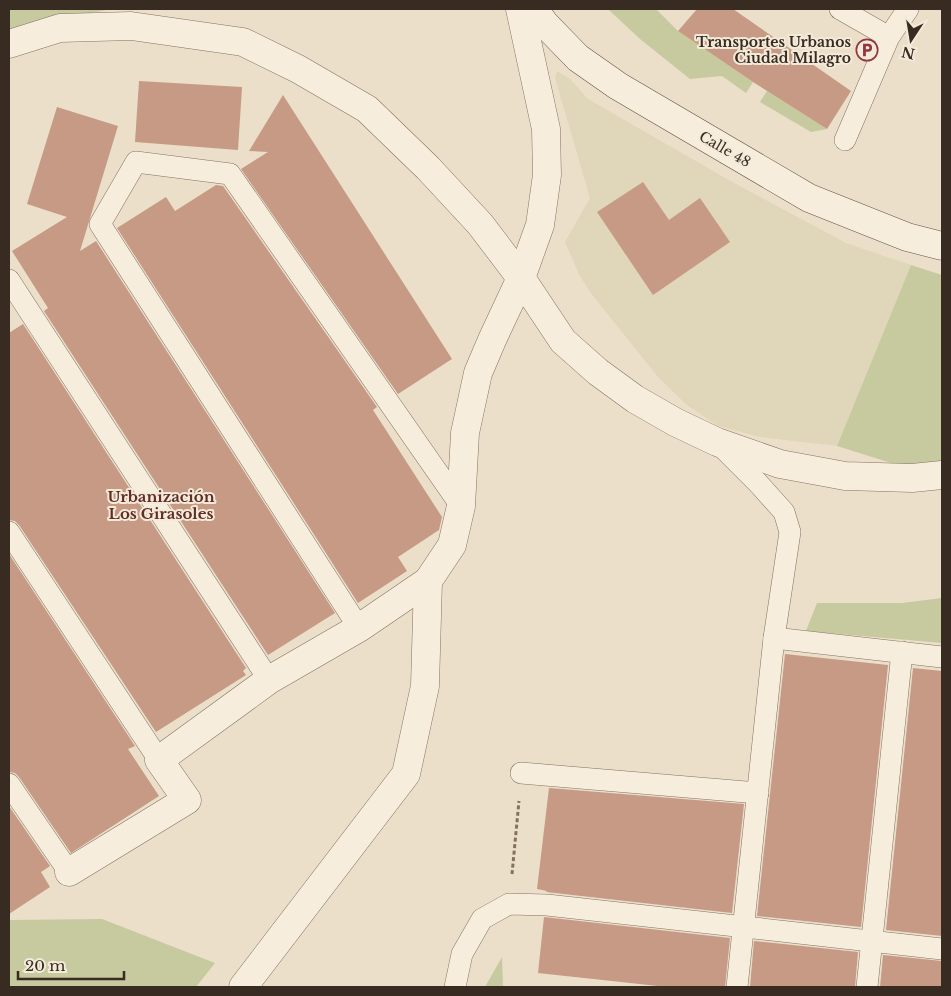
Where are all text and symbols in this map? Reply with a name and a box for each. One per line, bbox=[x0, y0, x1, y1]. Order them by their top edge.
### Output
north arrow bbox=[886, 15, 936, 65]
place label: Transportes Urbanos Ciudad Milagro bbox=[696, 33, 851, 67]
parking icon: Transportes Urbanos Ciudad Milagro bbox=[855, 38, 879, 62]
text: N bbox=[900, 43, 917, 63]
street label: Calle 48 bbox=[696, 127, 754, 171]
district label: Urbanización Los Girasoles bbox=[107, 487, 215, 523]
scale bar bbox=[18, 948, 124, 980]
text: 20 m bbox=[25, 956, 65, 975]

